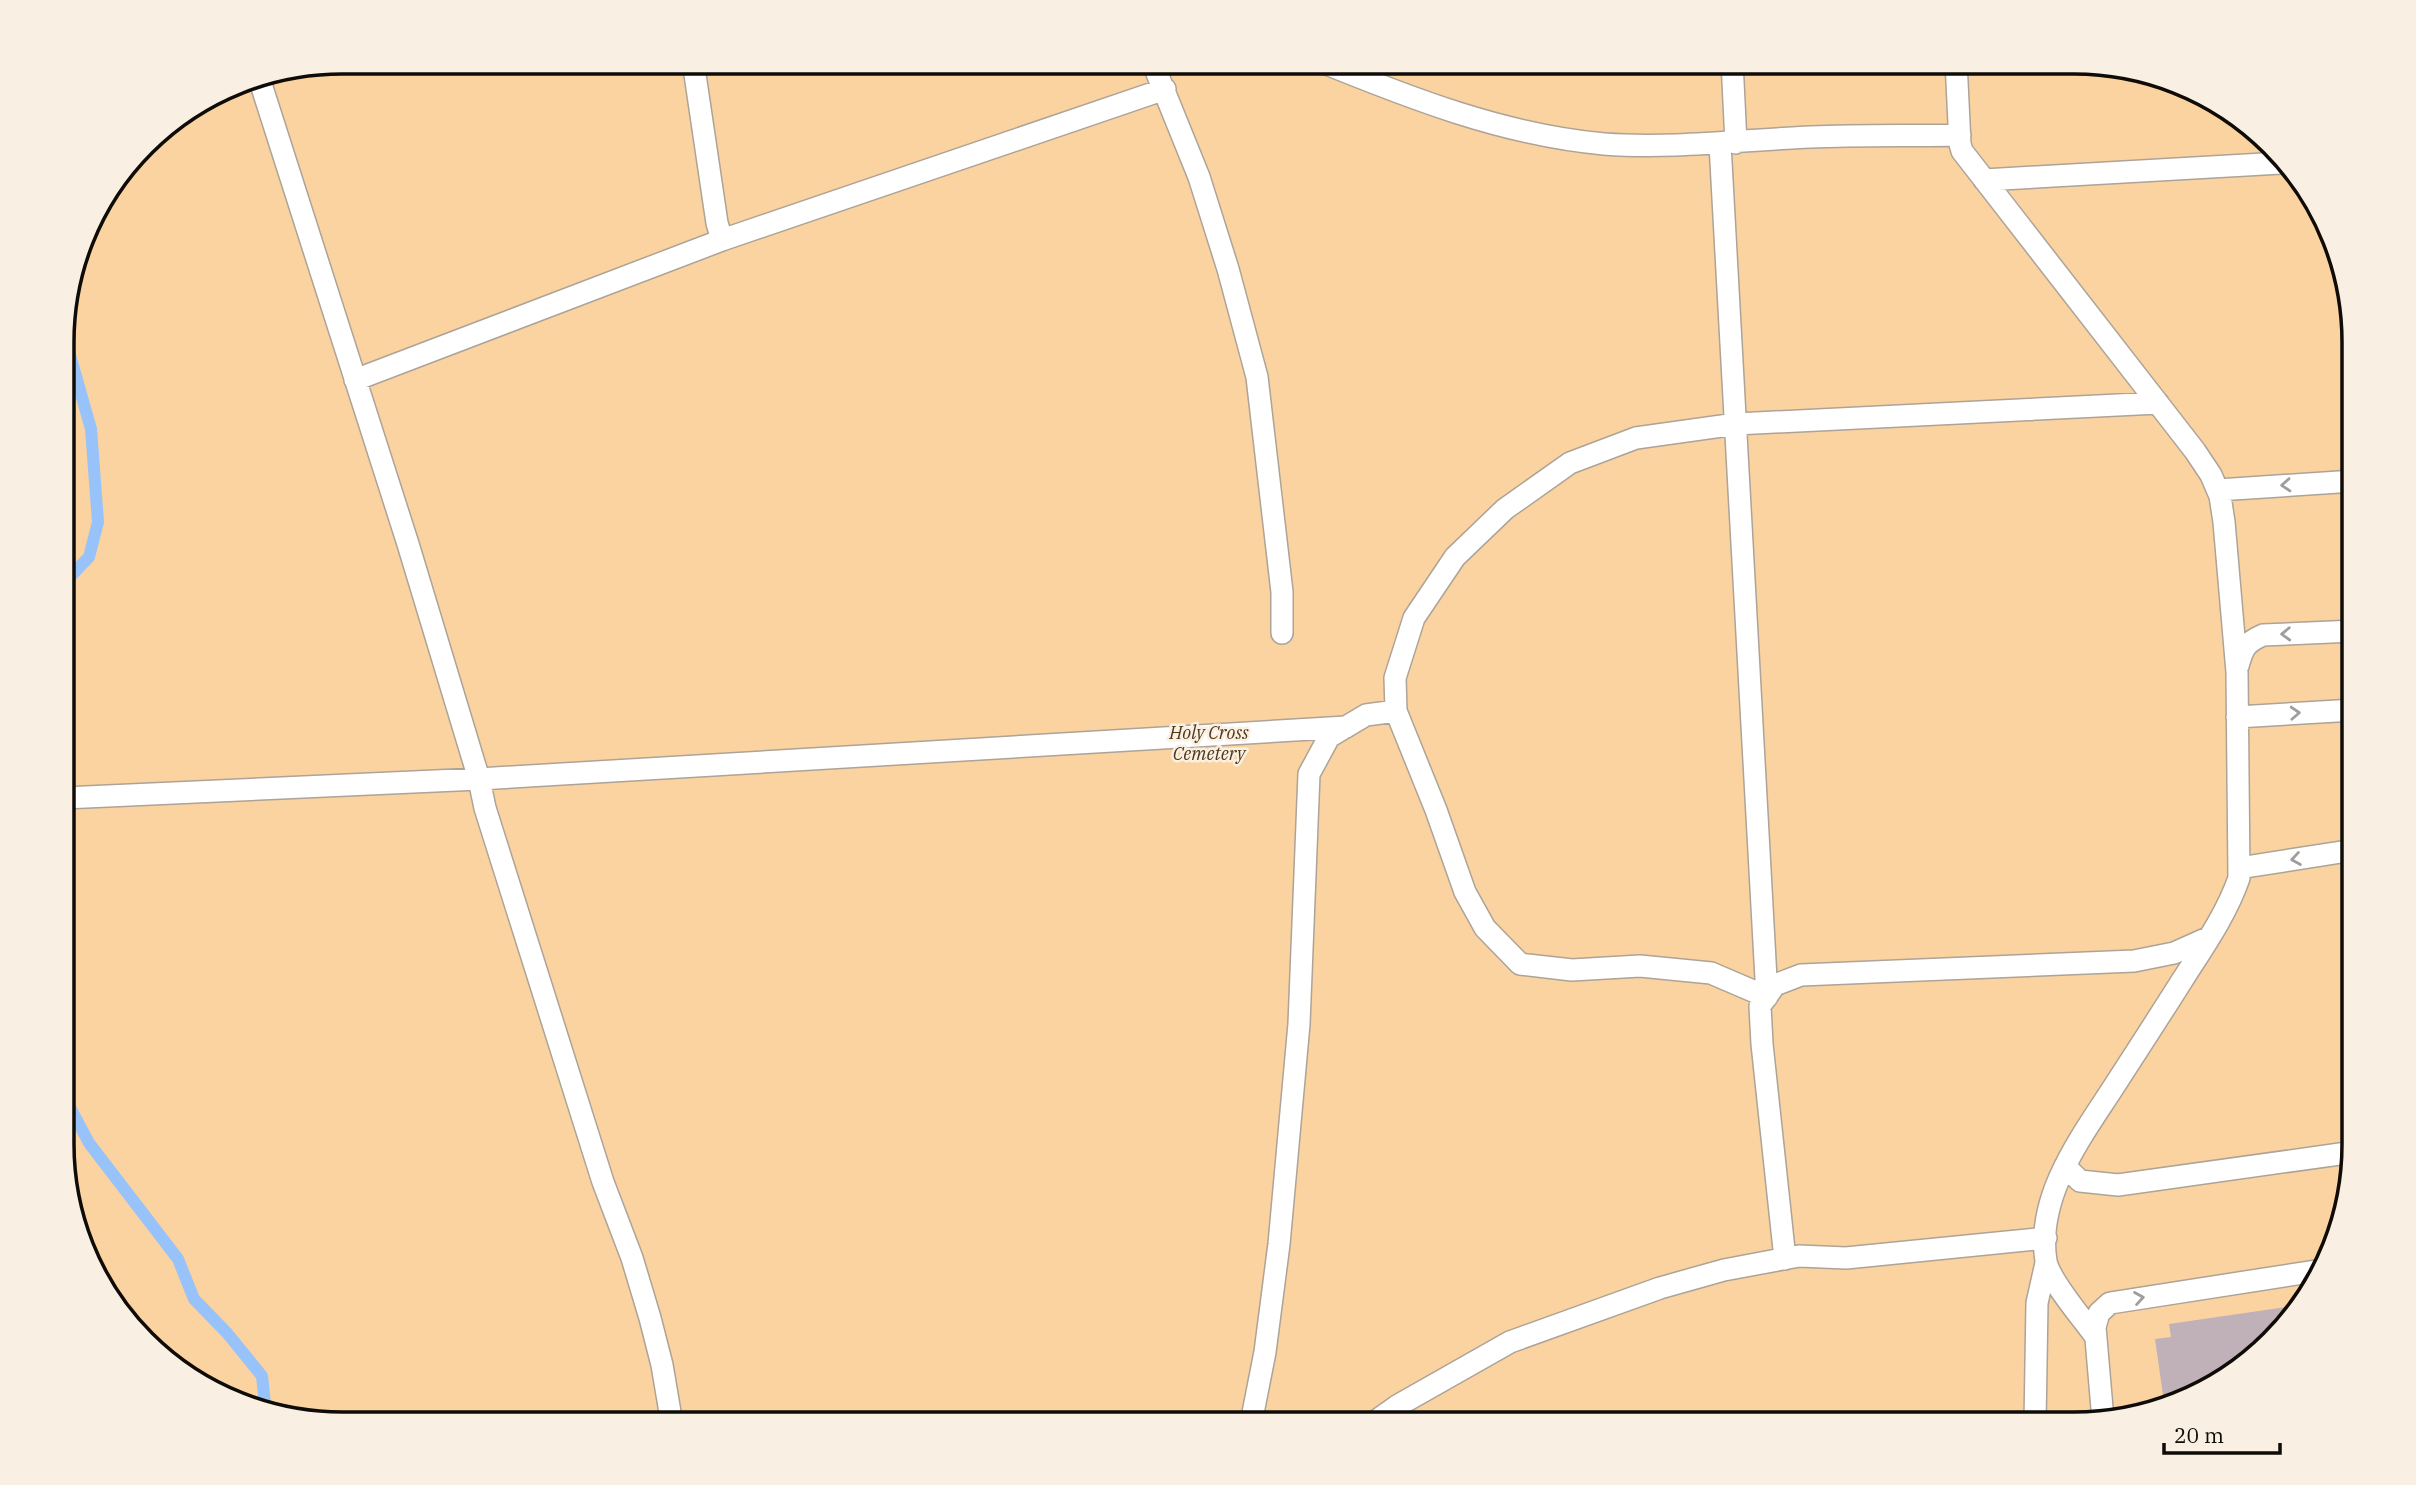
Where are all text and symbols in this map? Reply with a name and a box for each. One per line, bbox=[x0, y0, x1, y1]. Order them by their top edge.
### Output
one-way arrow bbox=[2280, 477, 2291, 492]
one-way arrow bbox=[2280, 626, 2291, 642]
one-way arrow bbox=[2290, 706, 2301, 721]
park label: Holy Cross Cemetery bbox=[1168, 721, 1249, 765]
one-way arrow bbox=[2290, 851, 2302, 866]
one-way arrow bbox=[2133, 1291, 2145, 1306]
scale bar bbox=[2164, 1412, 2280, 1456]
text: 20 m bbox=[2174, 1421, 2224, 1449]

